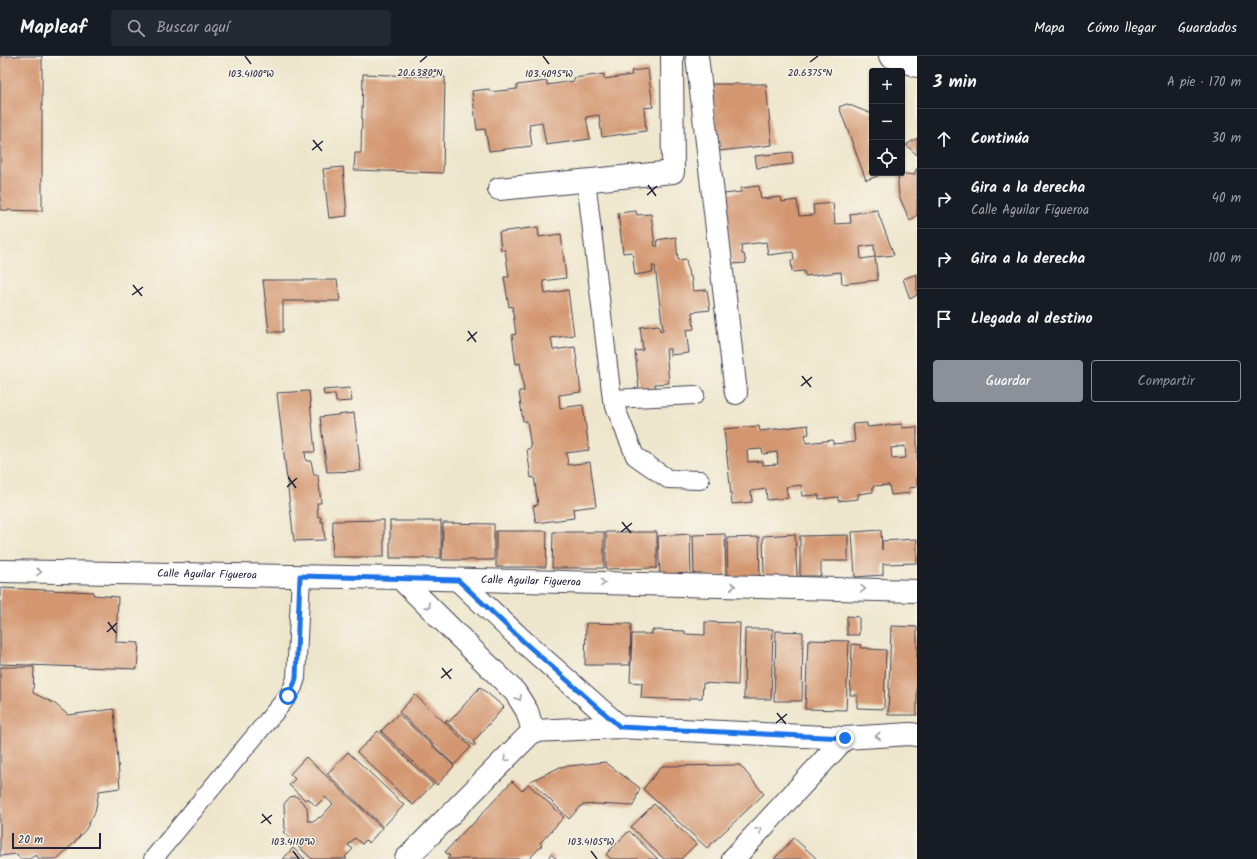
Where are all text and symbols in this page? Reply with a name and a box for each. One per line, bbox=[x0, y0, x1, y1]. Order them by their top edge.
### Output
search box bbox=[111, 10, 391, 46]
text: Mapleaf bbox=[20, 13, 87, 43]
text: Buscar aquí bbox=[157, 16, 229, 40]
icon: search bbox=[125, 17, 147, 39]
text: Mapa bbox=[1034, 17, 1065, 39]
text: Cómo llegar bbox=[1087, 17, 1156, 39]
text: Guardados bbox=[1178, 17, 1237, 39]
text: 20.6380°N bbox=[397, 65, 443, 81]
text: 20.6375°N bbox=[788, 65, 833, 81]
text: 103.4100°W bbox=[228, 66, 274, 82]
text: 103.4095°W bbox=[525, 66, 573, 82]
map controls bbox=[869, 68, 905, 176]
button: + bbox=[869, 68, 905, 104]
text: 3 min bbox=[933, 69, 977, 96]
text: A pie · 170 m bbox=[1167, 72, 1241, 93]
button: − bbox=[869, 104, 905, 140]
text: Continúa bbox=[971, 127, 1029, 151]
icon: ahead bbox=[933, 128, 955, 150]
text: 30 m bbox=[1212, 128, 1241, 149]
button: locate bbox=[869, 140, 905, 176]
text: Gira a la derecha bbox=[971, 176, 1085, 200]
icon: right bbox=[933, 188, 955, 210]
text: 40 m bbox=[1212, 188, 1241, 209]
text: Calle Aguilar Figueroa bbox=[971, 200, 1089, 221]
text: Gira a la derecha bbox=[971, 247, 1085, 271]
icon: right bbox=[933, 248, 955, 270]
text: 100 m bbox=[1208, 248, 1241, 269]
text: Llegada al destino bbox=[971, 307, 1093, 331]
icon: arrive bbox=[933, 308, 955, 330]
button: Guardar bbox=[933, 360, 1083, 402]
button: Compartir bbox=[1091, 360, 1241, 402]
street label: Calle Aguilar Figueroa bbox=[157, 565, 257, 584]
one-way arrow bbox=[36, 568, 42, 576]
street label: Calle Aguilar Figueroa bbox=[481, 571, 581, 592]
one-way arrow bbox=[600, 579, 606, 588]
one-way arrow bbox=[730, 582, 736, 591]
one-way arrow bbox=[860, 585, 866, 593]
one-way arrow bbox=[423, 601, 431, 609]
route start bbox=[279, 687, 297, 705]
one-way arrow bbox=[514, 694, 521, 701]
route end bbox=[836, 729, 854, 747]
one-way arrow bbox=[875, 732, 881, 740]
one-way arrow bbox=[503, 754, 511, 762]
one-way arrow bbox=[754, 828, 761, 835]
scale bar bbox=[12, 831, 101, 850]
text: 20 m bbox=[18, 831, 43, 849]
text: 103.4110°W bbox=[271, 834, 315, 850]
text: 103.4105°W bbox=[568, 834, 614, 850]

